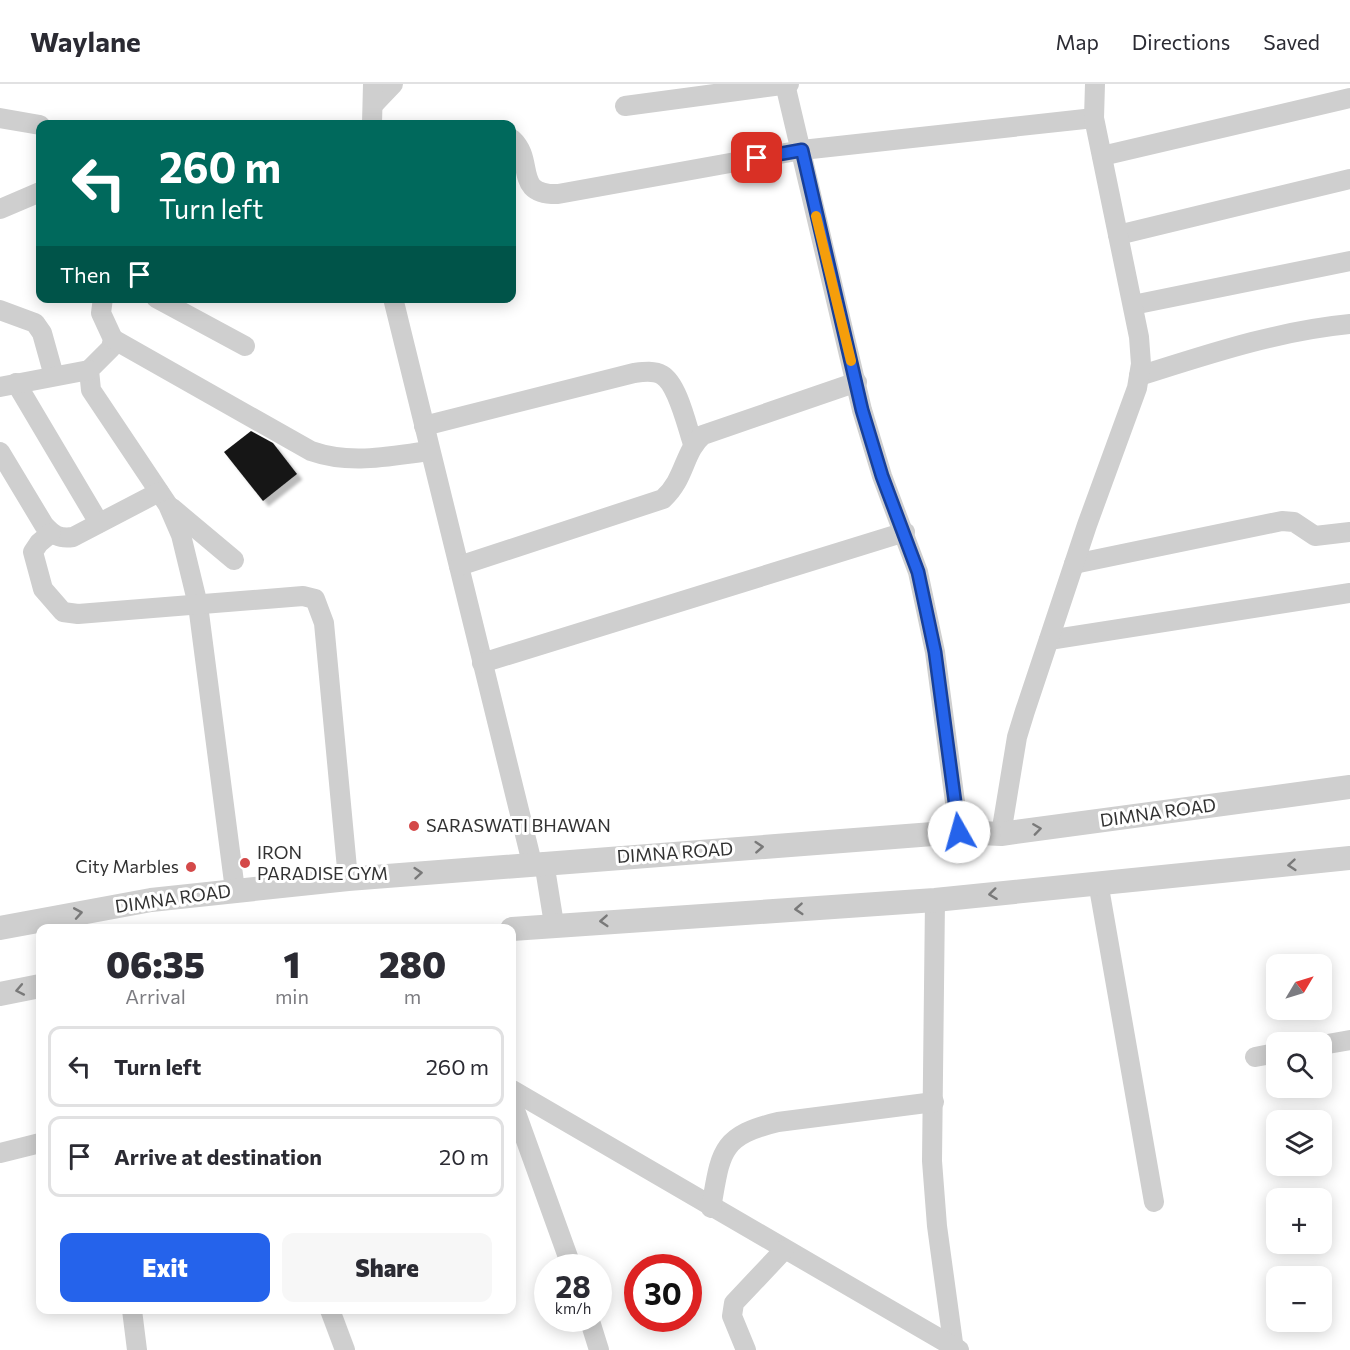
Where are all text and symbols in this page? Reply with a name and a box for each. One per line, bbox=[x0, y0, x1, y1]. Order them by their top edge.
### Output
text: Waylane bbox=[30, 24, 141, 58]
text: Map bbox=[1056, 29, 1099, 54]
text: Directions bbox=[1132, 29, 1230, 54]
text: Saved bbox=[1263, 29, 1320, 54]
pin bbox=[731, 132, 782, 183]
text: 260 m bbox=[159, 140, 281, 192]
icon: arrive bbox=[740, 141, 773, 174]
icon: left bbox=[60, 144, 138, 222]
text: Turn left bbox=[159, 192, 263, 225]
icon: arrive bbox=[123, 258, 156, 291]
text: Then bbox=[60, 261, 111, 288]
street label: DIMNA ROAD bbox=[1099, 793, 1217, 831]
position arrow bbox=[927, 800, 991, 864]
place label: SARASWATI BHAWAN bbox=[426, 814, 611, 836]
marker: SARASWATI BHAWAN bbox=[407, 819, 421, 833]
one-way arrow bbox=[1032, 823, 1041, 836]
street label: DIMNA ROAD bbox=[616, 837, 734, 867]
one-way arrow bbox=[754, 840, 763, 853]
place label: IRON PARADISE GYM bbox=[257, 841, 388, 884]
place label: City Marbles bbox=[75, 855, 179, 877]
marker: IRON PARADISE GYM bbox=[238, 856, 252, 870]
one-way arrow bbox=[1287, 858, 1296, 871]
marker: City Marbles bbox=[184, 860, 198, 874]
one-way arrow bbox=[413, 867, 422, 880]
street label: DIMNA ROAD bbox=[114, 879, 232, 917]
one-way arrow bbox=[989, 887, 998, 899]
one-way arrow bbox=[794, 902, 803, 915]
one-way arrow bbox=[74, 908, 83, 920]
one-way arrow bbox=[600, 914, 609, 927]
text: 06:35 bbox=[106, 941, 205, 985]
text: 1 bbox=[284, 941, 300, 985]
text: 280 bbox=[379, 941, 446, 985]
north arrow bbox=[1266, 954, 1332, 1020]
map controls bbox=[1266, 954, 1332, 1332]
one-way arrow bbox=[16, 983, 26, 996]
text: Arrival bbox=[125, 984, 186, 1008]
text: min bbox=[275, 984, 309, 1008]
text: m bbox=[404, 984, 421, 1008]
button: search bbox=[1266, 1032, 1332, 1098]
icon: left bbox=[63, 1050, 96, 1083]
text: Turn left bbox=[114, 1053, 201, 1080]
text: 260 m bbox=[426, 1053, 489, 1080]
button: layers bbox=[1266, 1110, 1332, 1176]
icon: arrive bbox=[63, 1140, 96, 1173]
text: Arrive at destination bbox=[114, 1143, 322, 1170]
text: 20 m bbox=[439, 1143, 489, 1170]
button: + bbox=[1266, 1188, 1332, 1254]
button: Exit bbox=[60, 1233, 270, 1302]
button: Share bbox=[282, 1233, 492, 1302]
speed limit sign: 30 bbox=[624, 1254, 702, 1332]
button: − bbox=[1266, 1266, 1332, 1332]
text: 28 bbox=[555, 1267, 591, 1304]
text: km/h bbox=[555, 1299, 591, 1317]

